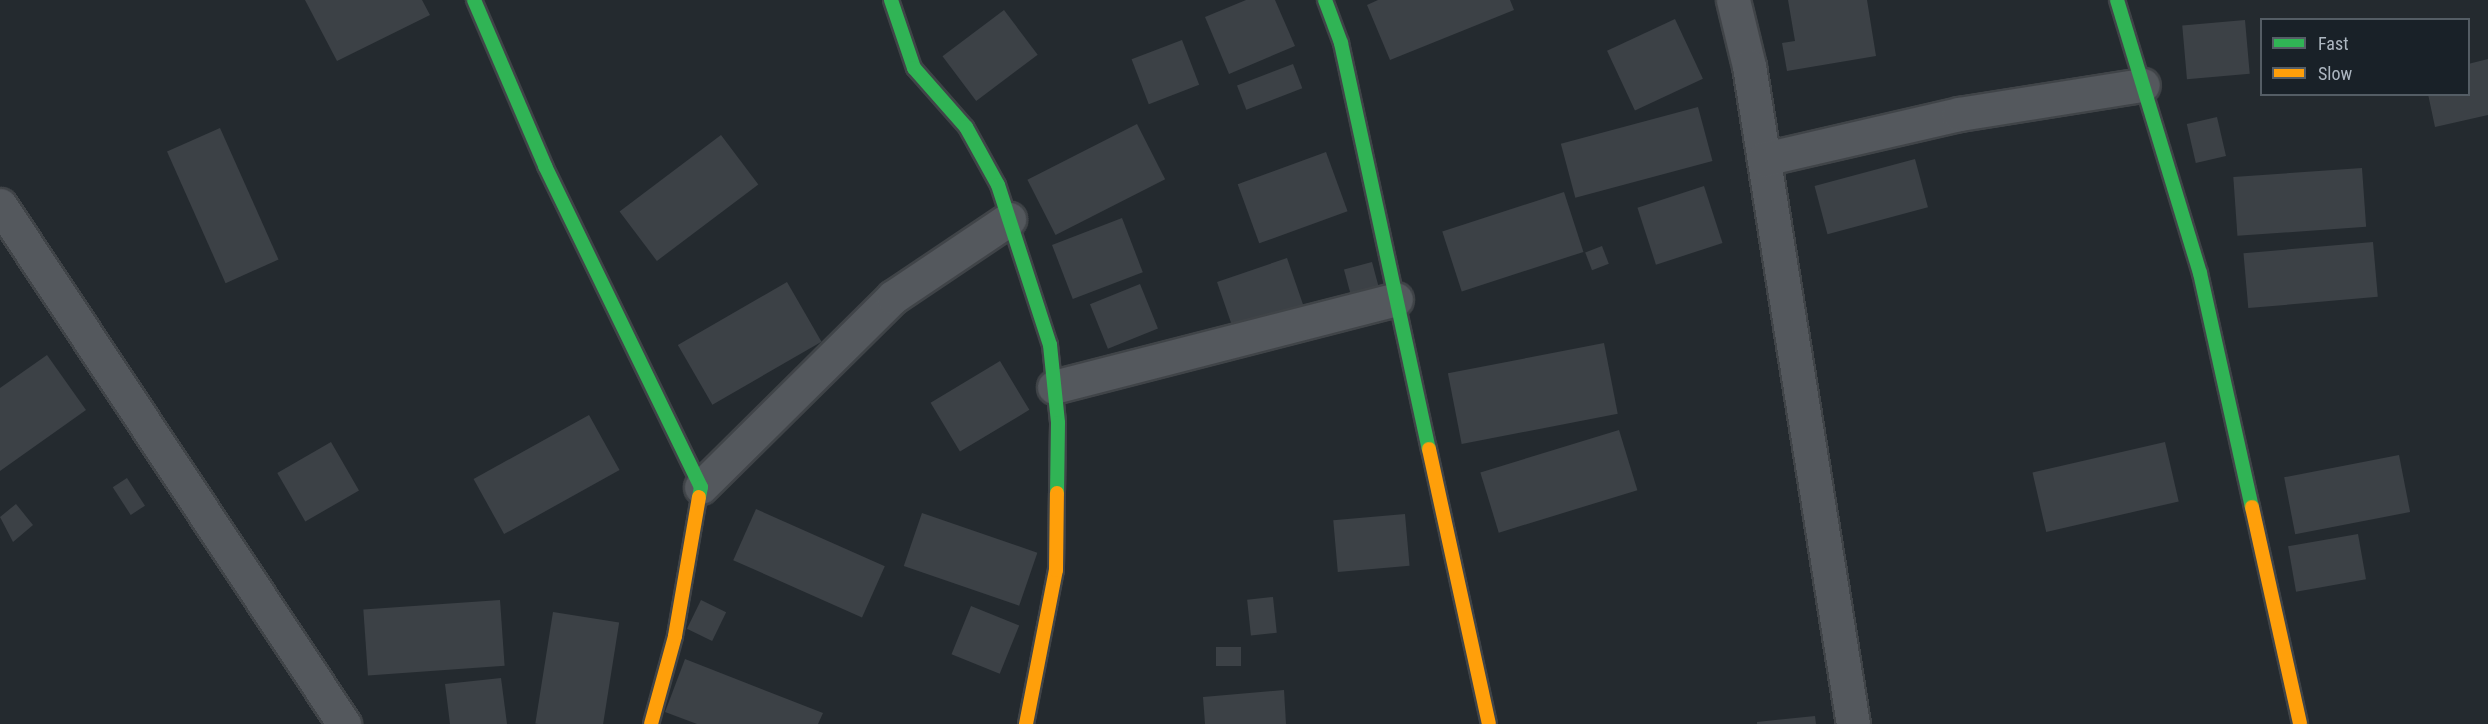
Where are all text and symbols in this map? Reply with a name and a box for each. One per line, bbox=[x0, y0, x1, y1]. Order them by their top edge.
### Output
legend bbox=[2260, 18, 2470, 96]
text: Fast bbox=[2318, 33, 2349, 54]
text: Slow bbox=[2318, 63, 2352, 84]

